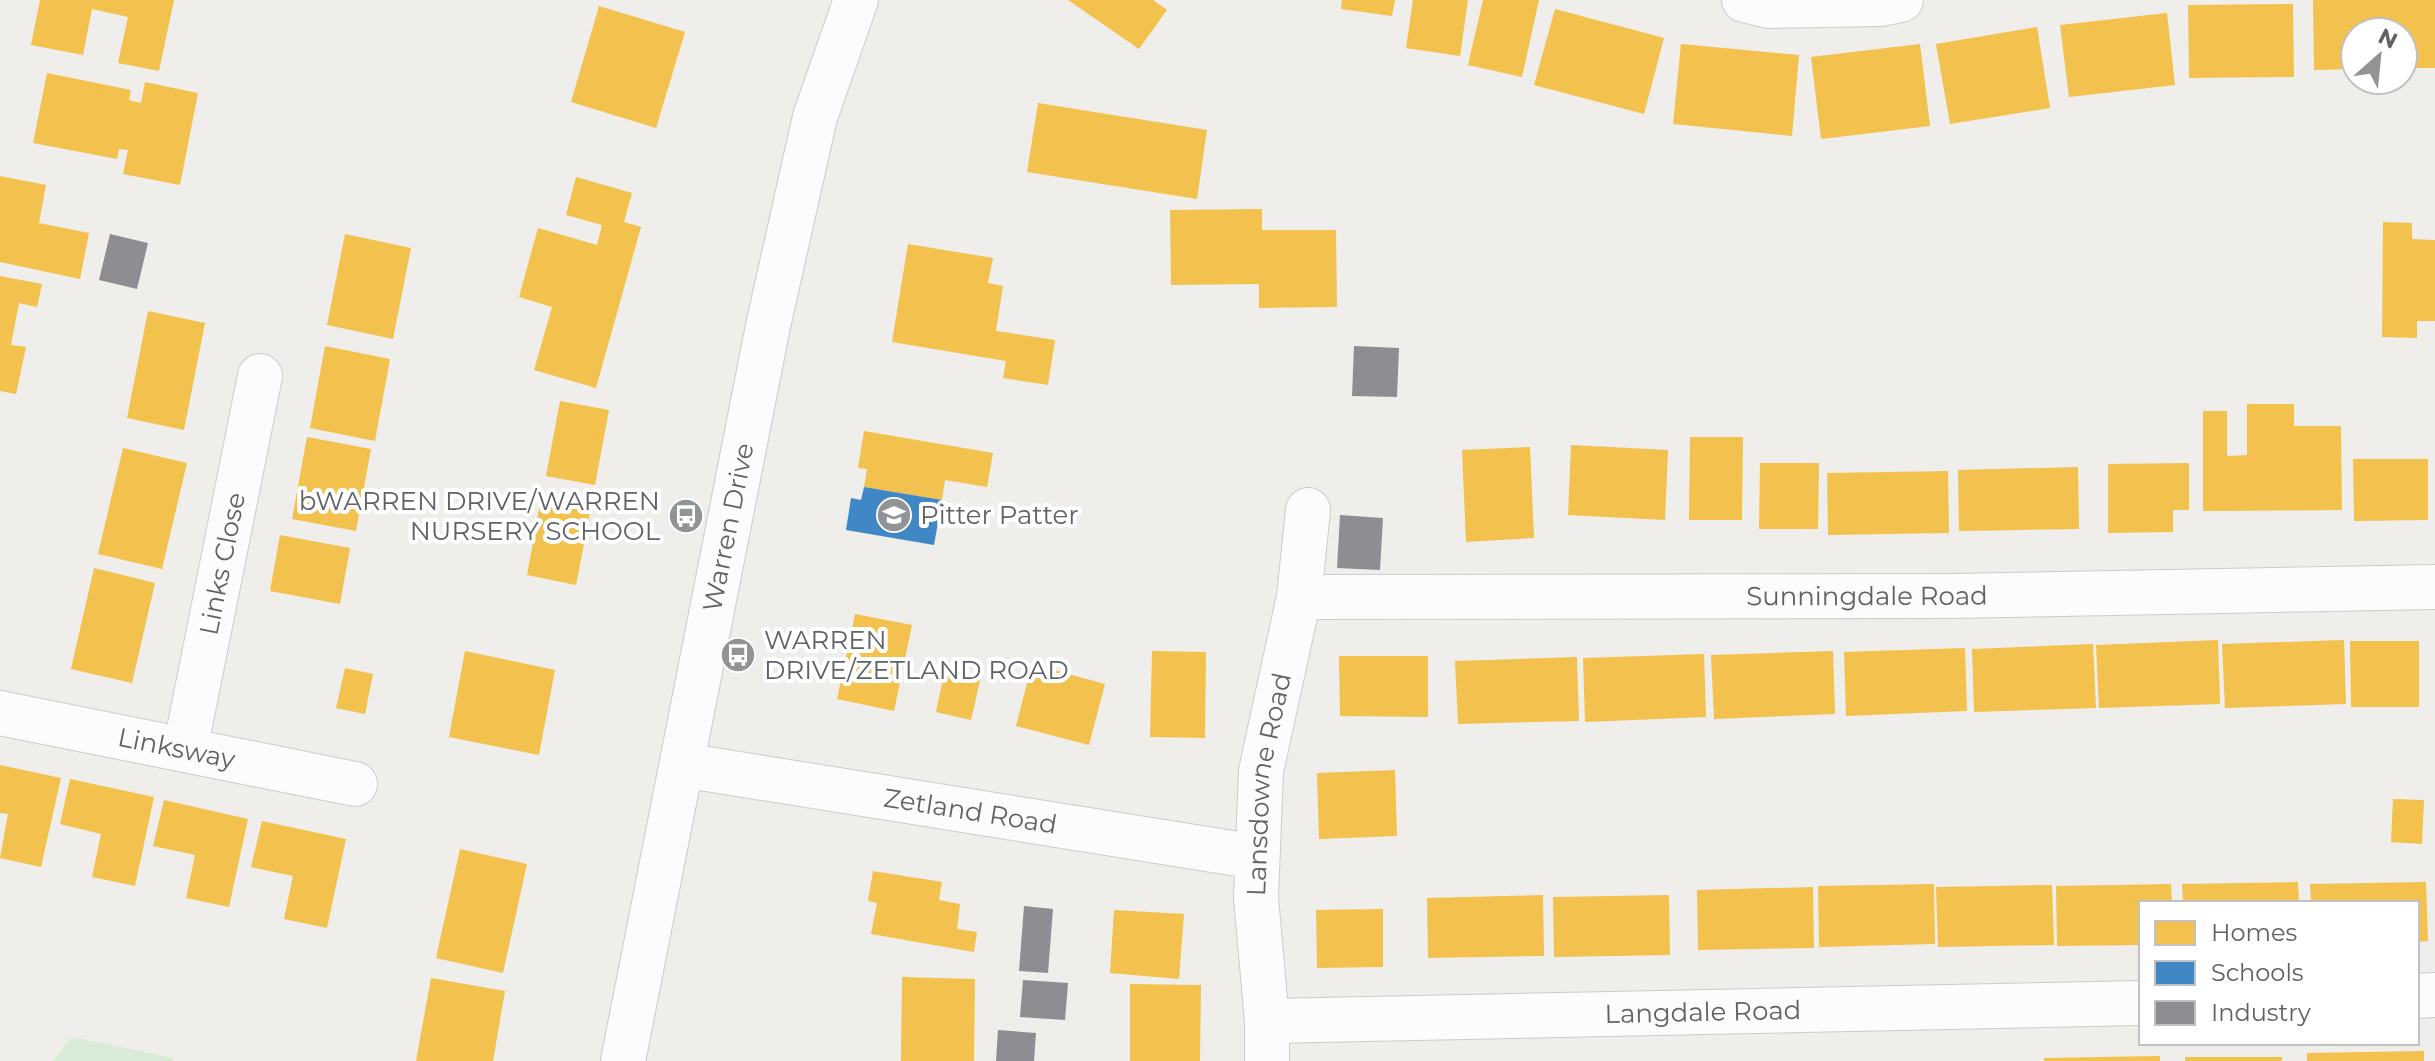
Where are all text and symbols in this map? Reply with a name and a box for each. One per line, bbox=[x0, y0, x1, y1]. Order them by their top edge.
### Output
north arrow bbox=[2339, 16, 2419, 96]
text: N bbox=[2374, 23, 2402, 55]
street label: Warren Drive bbox=[696, 440, 761, 614]
place label: bWARREN DRIVE/WARREN NURSERY SCHOOL bbox=[299, 485, 661, 547]
street label: Links Close bbox=[192, 490, 252, 638]
school or university icon: Pitter Patter bbox=[875, 496, 913, 534]
bus stop icon: bWARREN DRIVE/WARREN NURSERY SCHOOL bbox=[667, 497, 705, 535]
place label: Pitter Patter bbox=[920, 499, 1079, 531]
street label: Sunningdale Road bbox=[1746, 579, 1988, 612]
place label: WARREN DRIVE/ZETLAND ROAD bbox=[764, 624, 1069, 686]
bus stop icon: WARREN DRIVE/ZETLAND ROAD bbox=[719, 636, 757, 674]
street label: Lansdowne Road bbox=[1240, 670, 1298, 897]
street label: Linksway bbox=[115, 721, 239, 776]
street label: Zetland Road bbox=[881, 781, 1059, 841]
legend bbox=[2139, 901, 2419, 1045]
text: Homes bbox=[2211, 918, 2297, 947]
text: Schools bbox=[2211, 958, 2304, 987]
street label: Langdale Road bbox=[1604, 994, 1802, 1030]
text: Industry bbox=[2211, 998, 2311, 1027]

